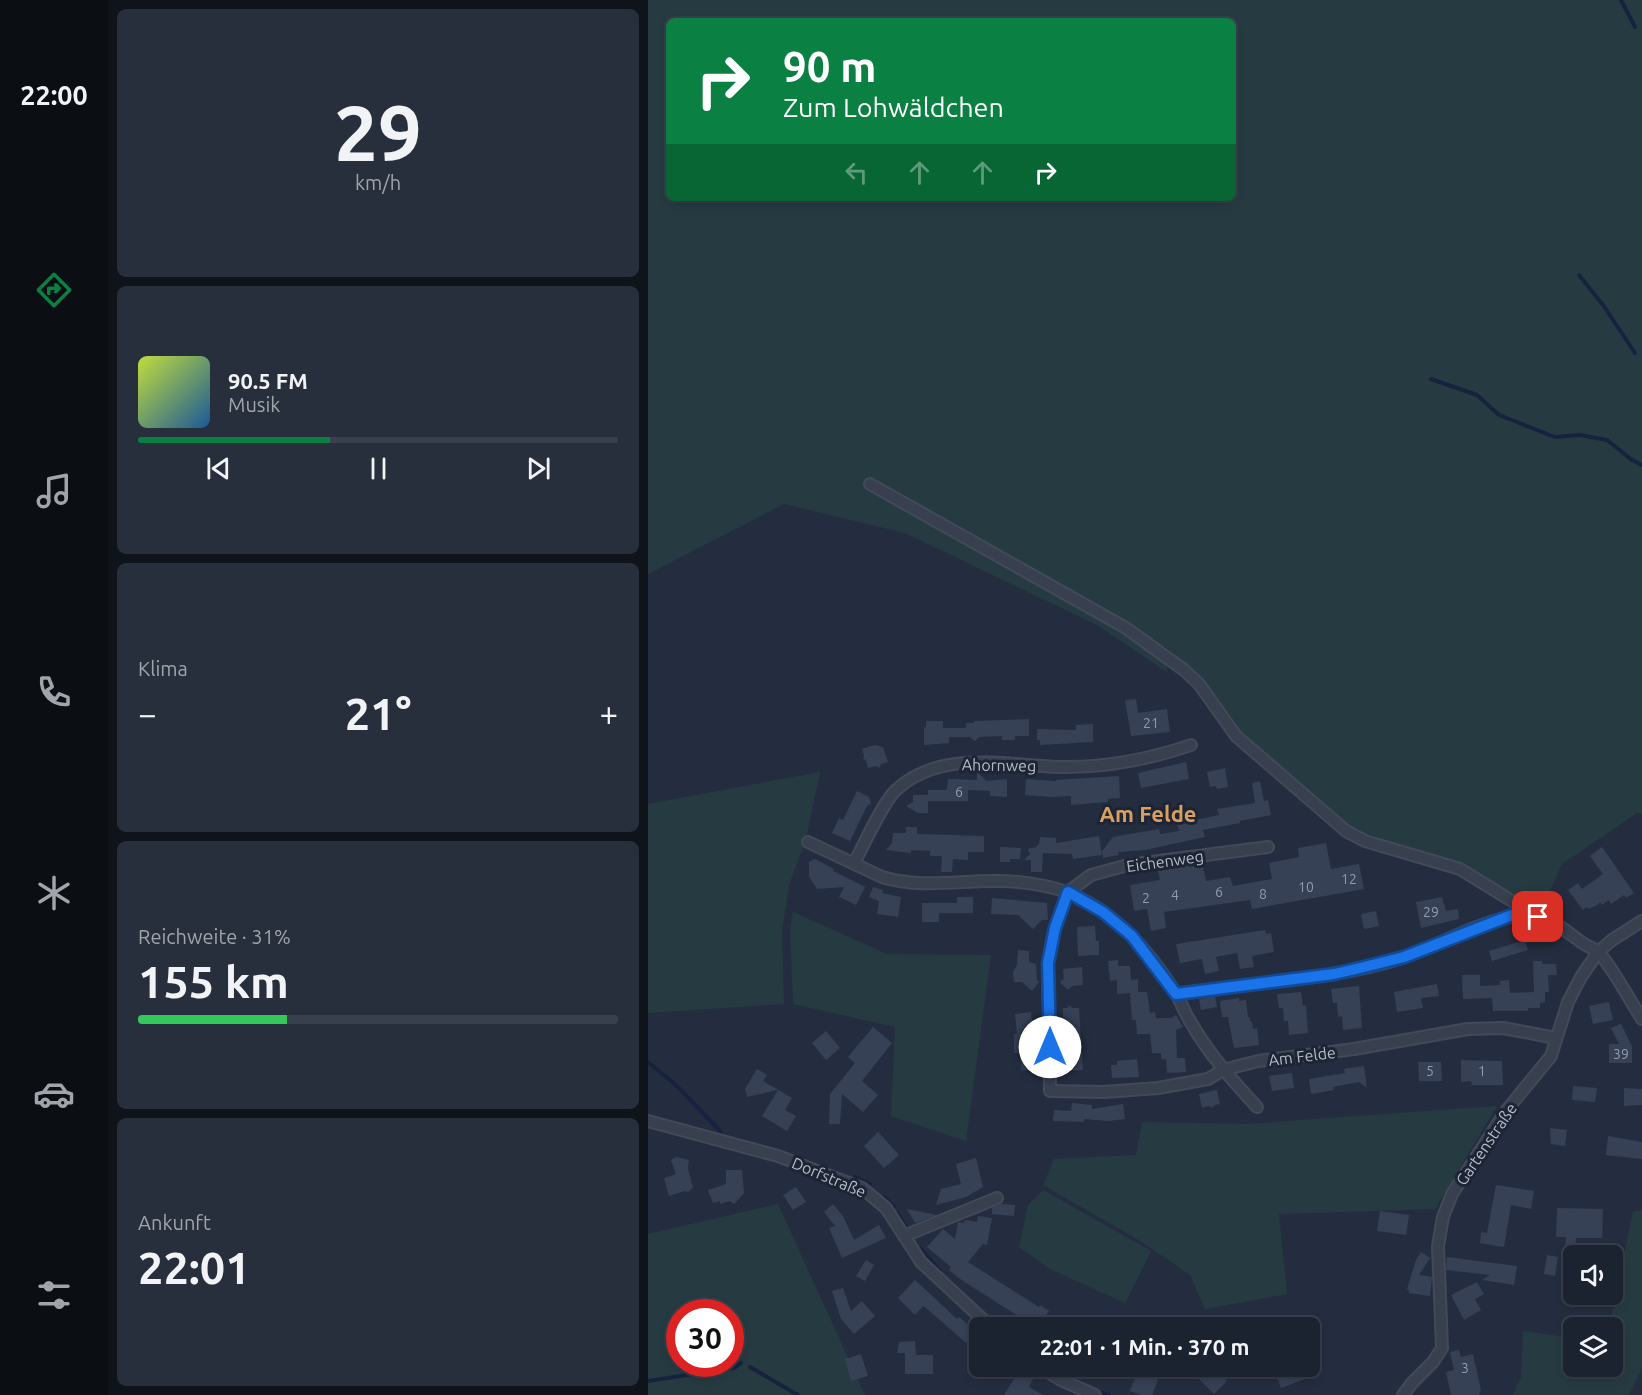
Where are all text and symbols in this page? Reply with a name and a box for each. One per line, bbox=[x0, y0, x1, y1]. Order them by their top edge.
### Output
icon: right bbox=[684, 42, 762, 120]
text: 90 m bbox=[783, 43, 877, 90]
text: 22:00 bbox=[20, 80, 88, 110]
text: 29 bbox=[334, 88, 422, 176]
text: Zum Lohwäldchen bbox=[783, 92, 1004, 122]
icon: left bbox=[840, 156, 873, 189]
icon: ahead bbox=[903, 156, 936, 189]
icon: ahead bbox=[966, 156, 999, 189]
icon: right bbox=[1029, 156, 1062, 189]
text: km/h bbox=[355, 171, 401, 194]
icon: directions bbox=[33, 269, 75, 311]
text: 90.5 FM bbox=[228, 368, 308, 393]
text: Musik bbox=[228, 393, 280, 416]
icon: previous bbox=[202, 452, 235, 485]
icon: pause bbox=[362, 452, 395, 485]
icon: next bbox=[522, 452, 555, 485]
icon: music bbox=[33, 470, 75, 512]
text: Klima bbox=[138, 657, 188, 680]
icon: phone bbox=[33, 671, 75, 713]
text: 21° bbox=[345, 688, 411, 739]
text: − bbox=[138, 695, 157, 732]
text: + bbox=[599, 695, 618, 732]
house number: 21 bbox=[1143, 715, 1159, 731]
street label: Ahornweg bbox=[962, 755, 1036, 775]
house number: 6 bbox=[955, 784, 963, 800]
district label: Am Felde bbox=[1099, 801, 1197, 826]
street label: Eichenweg bbox=[1125, 847, 1205, 875]
house number: 12 bbox=[1341, 871, 1357, 887]
icon: climate bbox=[33, 872, 75, 914]
house number: 10 bbox=[1298, 879, 1314, 895]
house number: 6 bbox=[1215, 884, 1223, 900]
house number: 8 bbox=[1259, 886, 1267, 902]
house number: 4 bbox=[1171, 887, 1179, 903]
house number: 2 bbox=[1142, 890, 1150, 906]
pin bbox=[1512, 891, 1563, 942]
icon: arrive bbox=[1521, 900, 1554, 933]
house number: 29 bbox=[1423, 904, 1439, 920]
text: Reichweite · 31% bbox=[138, 925, 291, 948]
text: 155 km bbox=[138, 956, 289, 1007]
position arrow bbox=[1018, 1015, 1082, 1079]
street label: Am Felde bbox=[1267, 1043, 1337, 1069]
house number: 39 bbox=[1613, 1046, 1629, 1062]
house number: 5 bbox=[1426, 1063, 1434, 1079]
house number: 1 bbox=[1478, 1063, 1486, 1079]
icon: car bbox=[33, 1073, 75, 1115]
street label: Gartenstraße bbox=[1452, 1100, 1520, 1188]
street label: Dorfstraße bbox=[789, 1153, 869, 1201]
text: Ankunft bbox=[138, 1211, 211, 1234]
text: 22:01 bbox=[138, 1242, 251, 1293]
map controls bbox=[1563, 1245, 1623, 1377]
button: sound bbox=[1563, 1245, 1623, 1305]
icon: filters bbox=[33, 1274, 75, 1316]
speed limit sign: 30 bbox=[666, 1299, 744, 1377]
button: layers bbox=[1563, 1317, 1623, 1377]
text: 22:01 · 1 Min. · 370 m bbox=[1040, 1334, 1249, 1359]
house number: 3 bbox=[1461, 1360, 1469, 1376]

